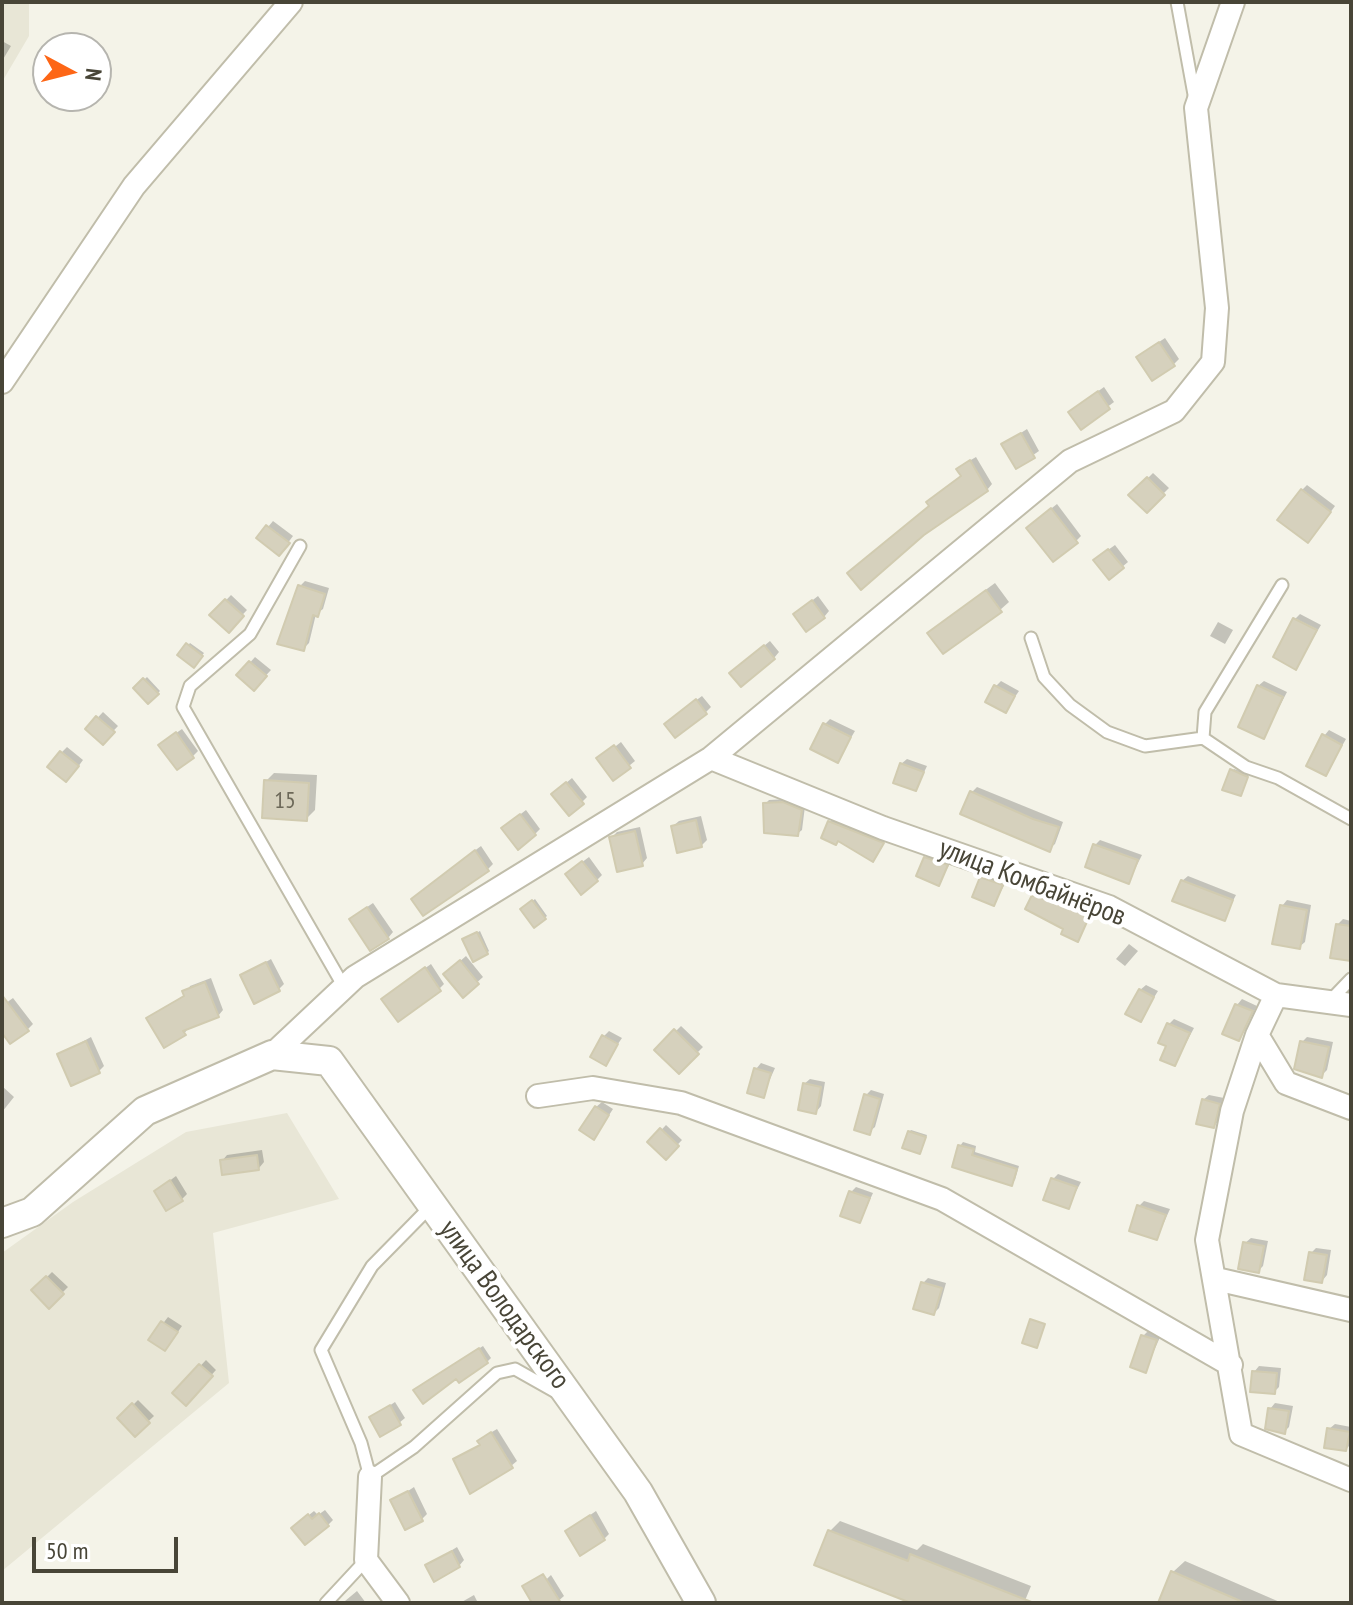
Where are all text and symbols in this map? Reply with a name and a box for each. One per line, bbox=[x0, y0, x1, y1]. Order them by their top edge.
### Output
north arrow bbox=[32, 32, 112, 112]
text: N bbox=[79, 67, 108, 82]
house number: 15 bbox=[274, 787, 296, 815]
street label: улица Комбайнёров bbox=[934, 832, 1130, 934]
street label: улица Володарского bbox=[431, 1214, 577, 1396]
scale bar bbox=[36, 1521, 182, 1571]
text: 50 m bbox=[46, 1535, 88, 1566]

